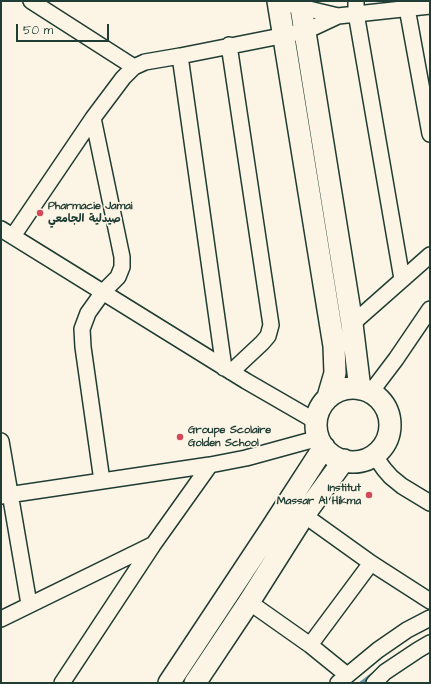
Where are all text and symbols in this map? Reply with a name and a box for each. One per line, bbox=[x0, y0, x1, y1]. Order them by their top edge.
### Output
scale bar bbox=[18, 16, 111, 42]
text: 50 m bbox=[23, 22, 53, 39]
place label: Pharmacie Jamai صيدلية الجامعي bbox=[48, 200, 133, 226]
marker: Pharmacie Jamai صيدلية الجامعي bbox=[35, 208, 45, 218]
place label: Groupe Scolaire Golden School bbox=[188, 424, 271, 450]
marker: Groupe Scolaire Golden School bbox=[175, 432, 185, 442]
place label: Institut Massar Al Hikma bbox=[277, 482, 361, 508]
marker: Institut Massar Al Hikma bbox=[364, 490, 374, 500]

